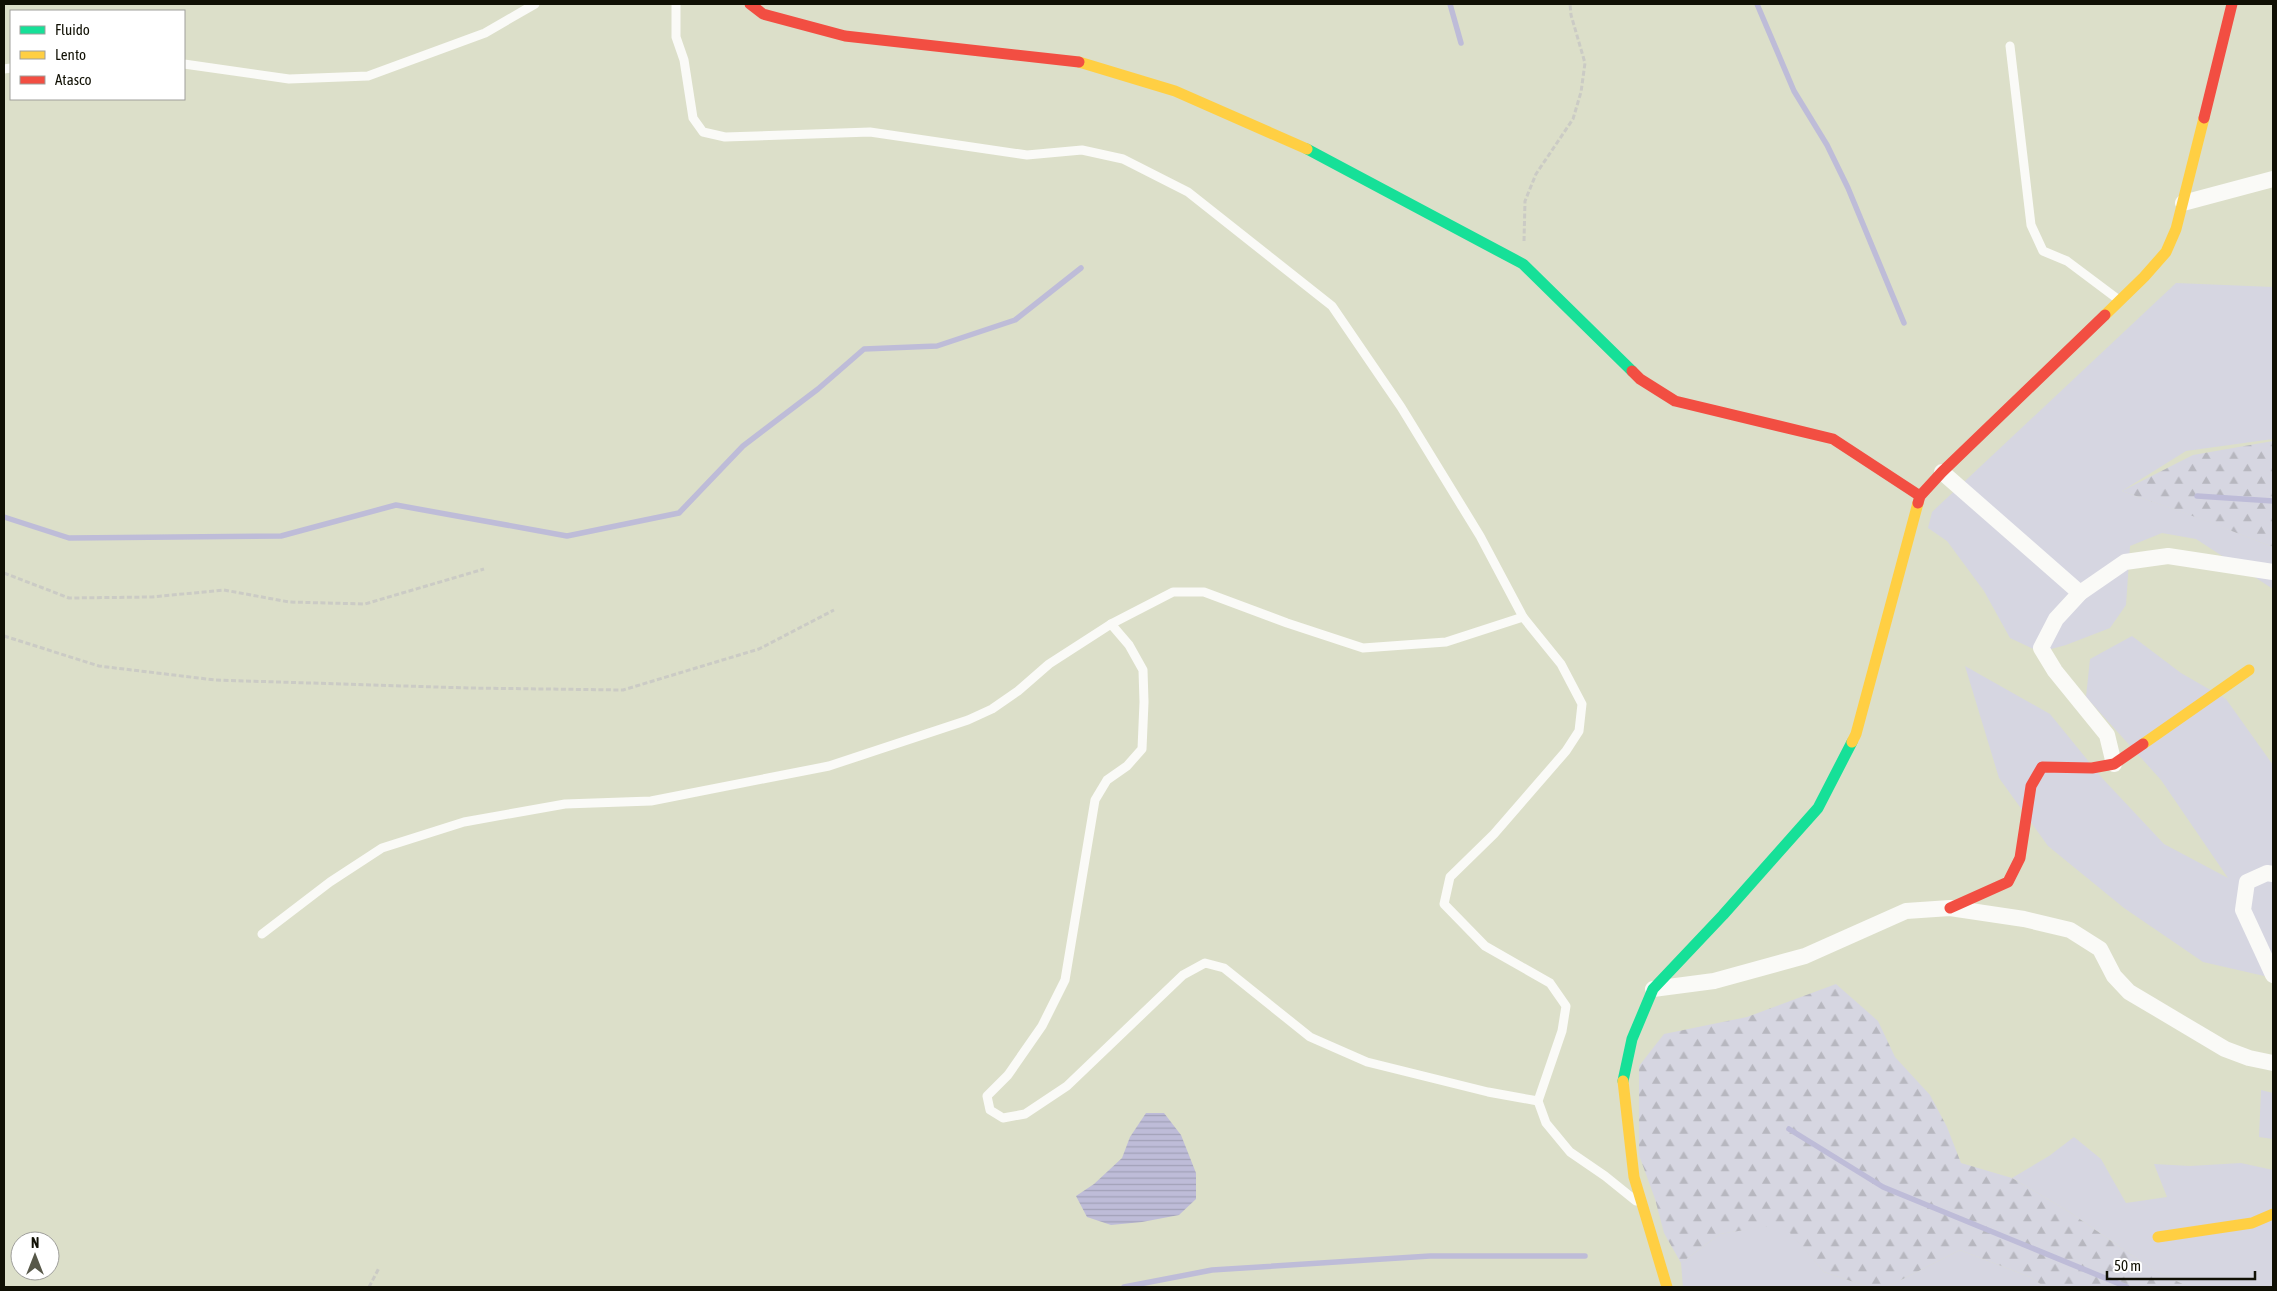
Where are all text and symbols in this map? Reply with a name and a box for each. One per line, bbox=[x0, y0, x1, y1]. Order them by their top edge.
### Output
legend bbox=[10, 10, 185, 100]
text: Fluido bbox=[55, 21, 90, 38]
text: Lento bbox=[55, 46, 86, 63]
text: Atasco bbox=[55, 71, 92, 88]
north arrow bbox=[10, 1231, 60, 1281]
text: N bbox=[31, 1235, 39, 1251]
scale bar bbox=[2107, 1248, 2254, 1280]
text: 50 m bbox=[2114, 1257, 2141, 1274]

